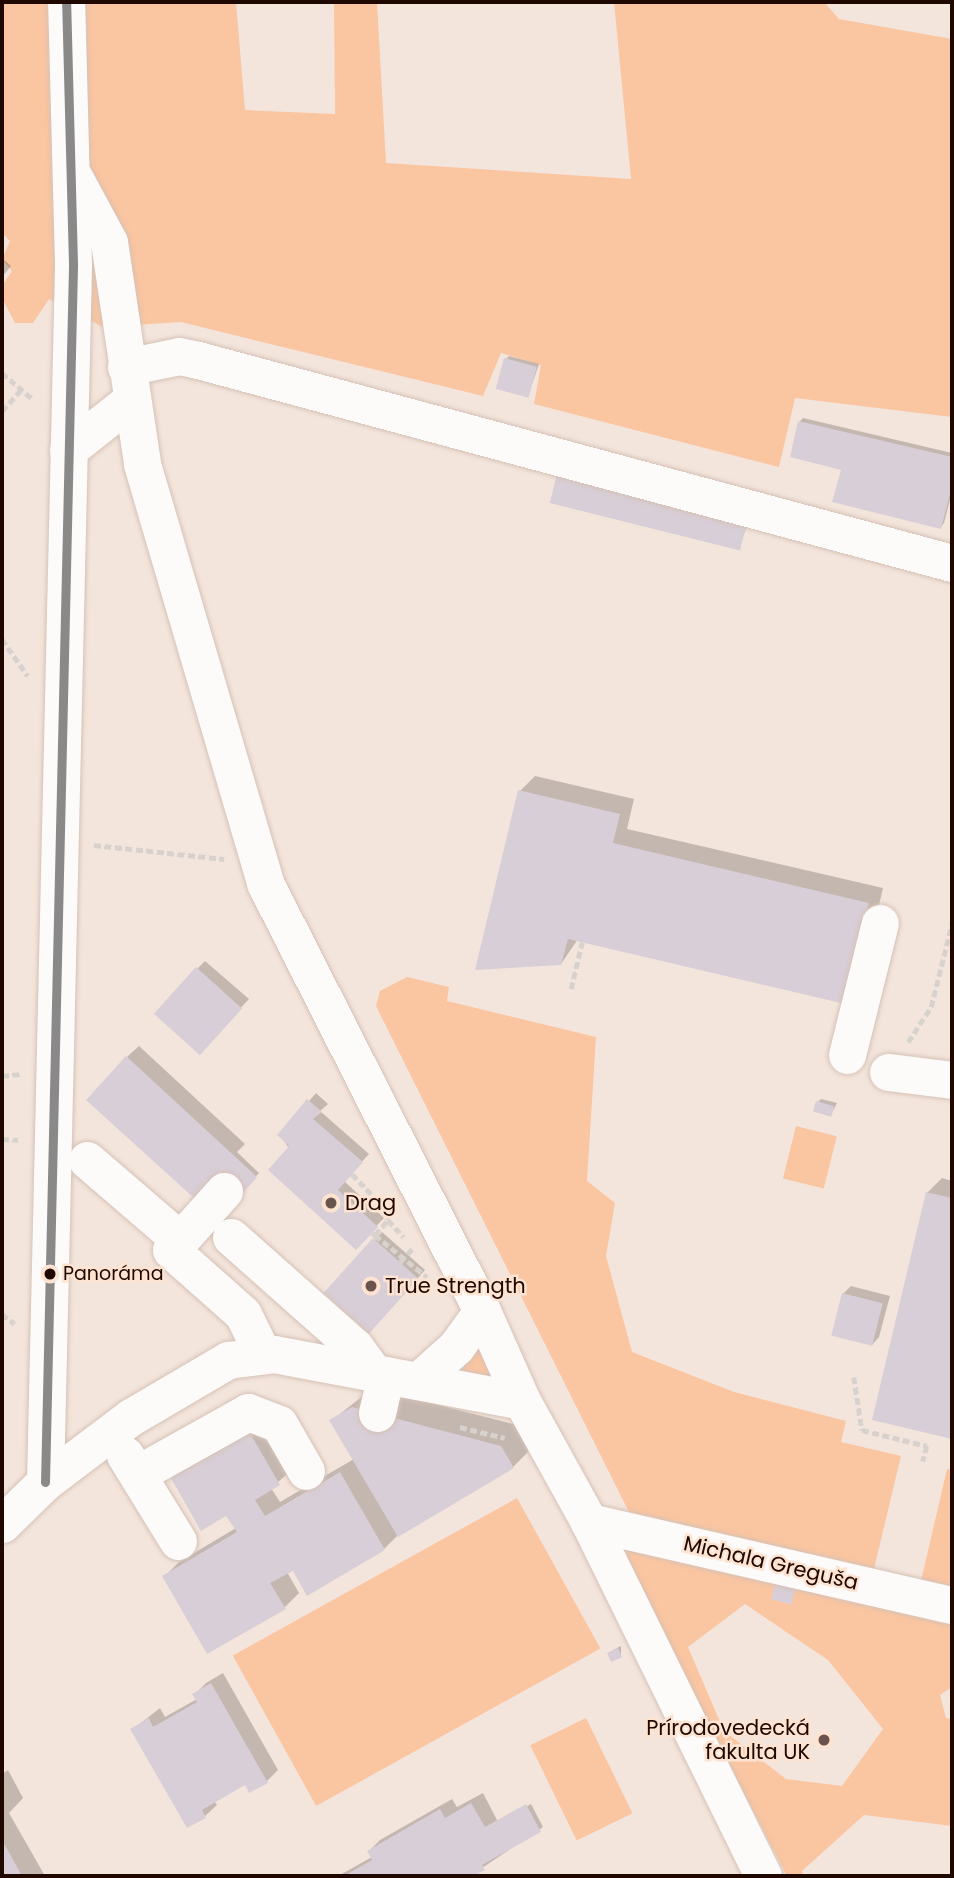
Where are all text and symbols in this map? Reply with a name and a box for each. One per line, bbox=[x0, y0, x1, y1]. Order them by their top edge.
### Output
place label: Drag bbox=[345, 1190, 396, 1216]
marker: Drag bbox=[323, 1195, 339, 1211]
place label: Panoráma bbox=[63, 1263, 164, 1285]
marker: Panoráma bbox=[43, 1267, 57, 1281]
place label: True Strength bbox=[385, 1273, 526, 1299]
marker: True Strength bbox=[363, 1278, 379, 1294]
street label: Michala Greguša bbox=[681, 1531, 861, 1595]
place label: Prírodovedecká fakulta UK bbox=[646, 1715, 810, 1765]
marker: Prírodovedecká fakulta UK bbox=[816, 1732, 832, 1748]

